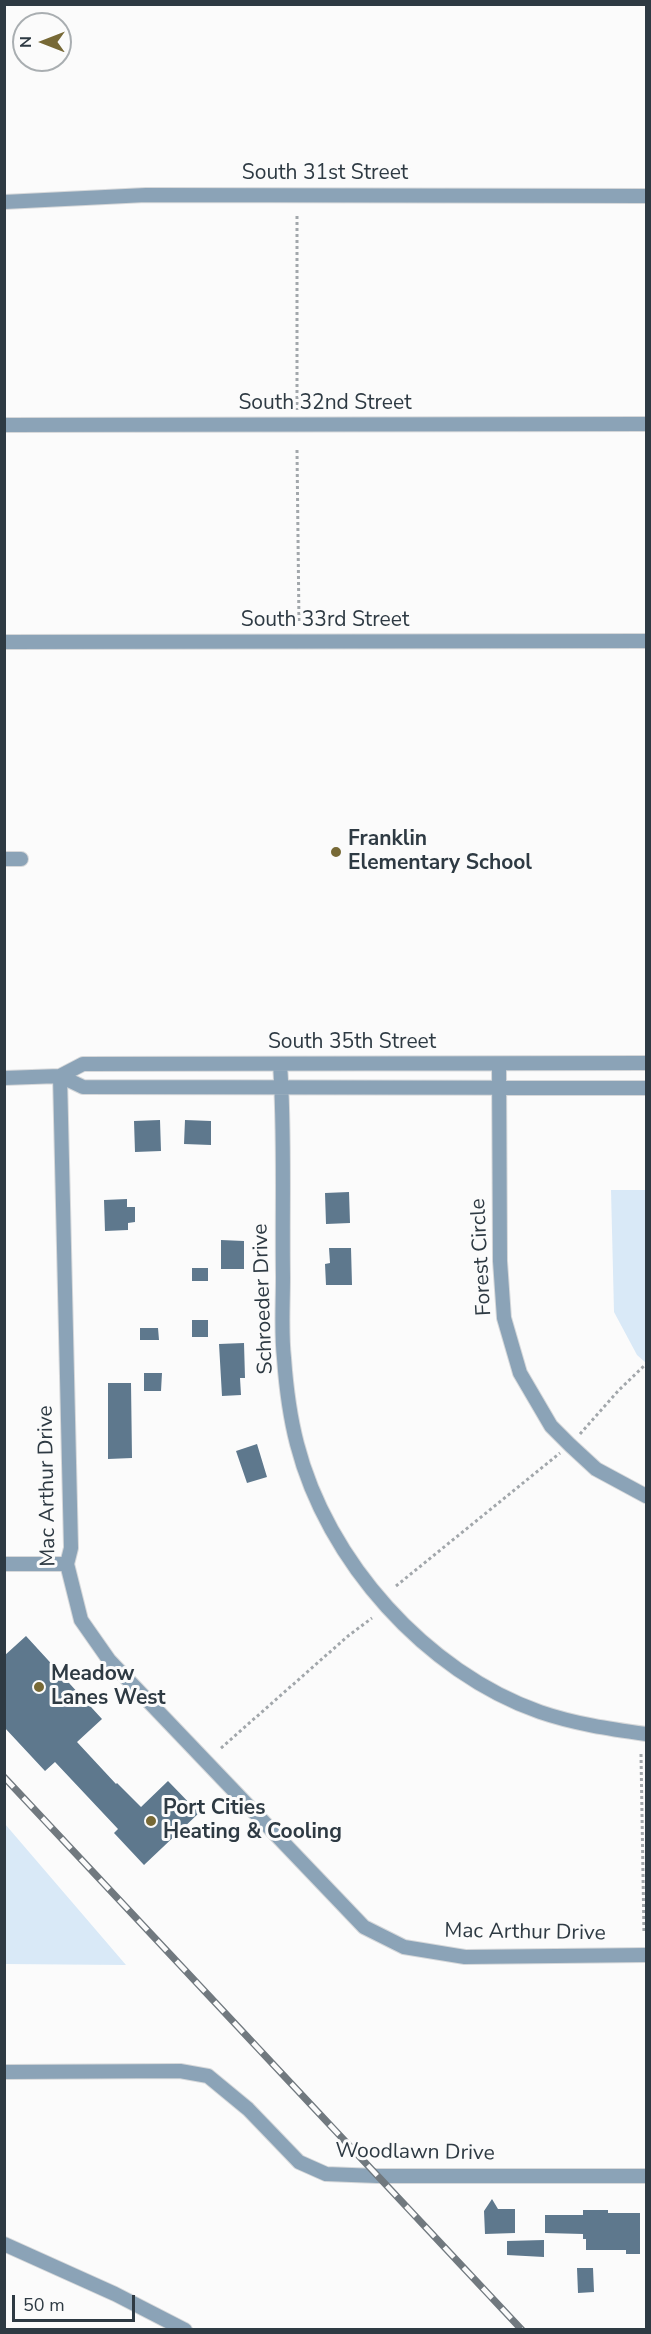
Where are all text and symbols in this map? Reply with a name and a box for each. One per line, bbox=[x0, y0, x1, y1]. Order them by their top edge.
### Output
north arrow bbox=[12, 12, 72, 72]
text: N bbox=[15, 36, 37, 48]
street label: South 31st Street bbox=[242, 161, 408, 187]
street label: South 32nd Street bbox=[238, 391, 412, 417]
street label: South 33rd Street bbox=[241, 608, 409, 634]
place label: Franklin Elementary School bbox=[348, 827, 532, 877]
marker: Franklin Elementary School bbox=[329, 845, 343, 859]
street label: South 35th Street bbox=[268, 1030, 436, 1056]
street label: Forest Circle bbox=[466, 1198, 498, 1316]
street label: Schroeder Drive bbox=[249, 1223, 279, 1375]
street label: Mac Arthur Drive bbox=[34, 1405, 62, 1567]
place label: Meadow Lanes West bbox=[51, 1662, 166, 1712]
marker: Meadow Lanes West bbox=[32, 1680, 46, 1694]
place label: Port Cities Heating & Cooling bbox=[163, 1796, 342, 1846]
marker: Port Cities Heating & Cooling bbox=[144, 1814, 158, 1828]
street label: Mac Arthur Drive bbox=[444, 1919, 606, 1947]
street label: Woodlawn Drive bbox=[335, 2139, 495, 2167]
scale bar bbox=[15, 2283, 138, 2321]
text: 50 m bbox=[23, 2293, 65, 2317]

